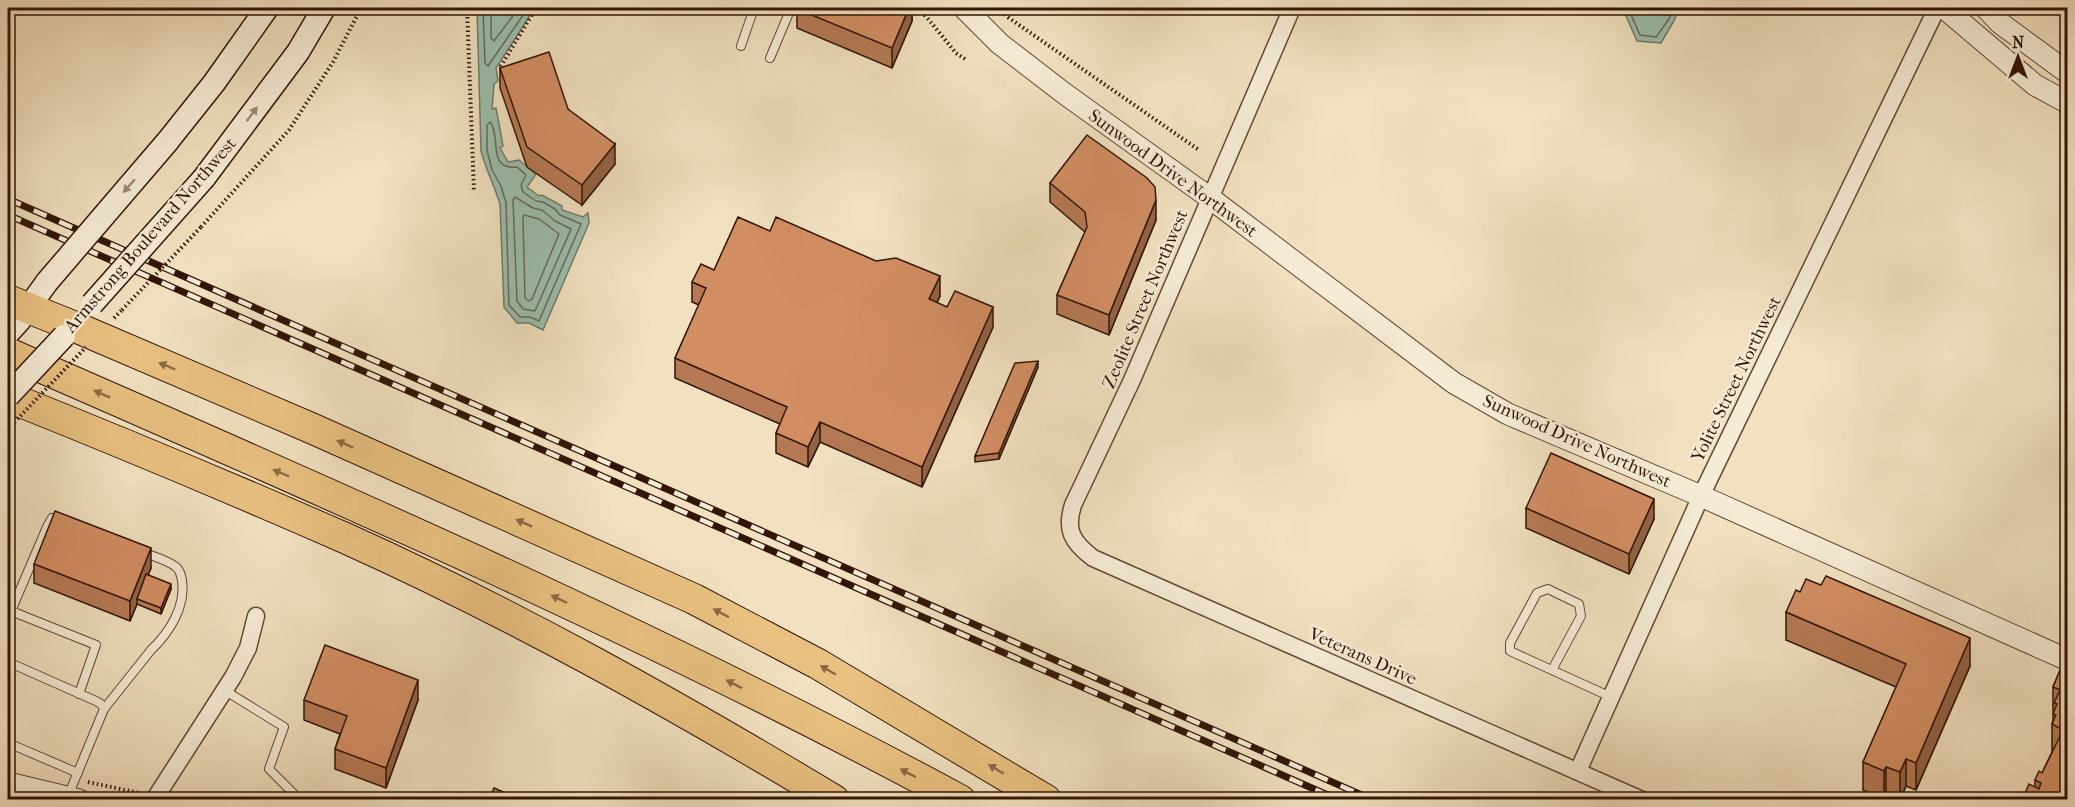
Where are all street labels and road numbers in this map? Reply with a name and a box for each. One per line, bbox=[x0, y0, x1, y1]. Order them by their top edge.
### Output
street label: Sunwood Drive Northwest bbox=[1084, 105, 1262, 242]
street label: Armstrong Boulevard Northwest bbox=[59, 133, 241, 338]
street label: Zeolite Street Northwest bbox=[1098, 206, 1193, 392]
street label: Yolite Street Northwest bbox=[1687, 292, 1786, 466]
street label: Sunwood Drive Northwest bbox=[1480, 390, 1675, 493]
street label: Veterans Drive bbox=[1305, 623, 1420, 690]

